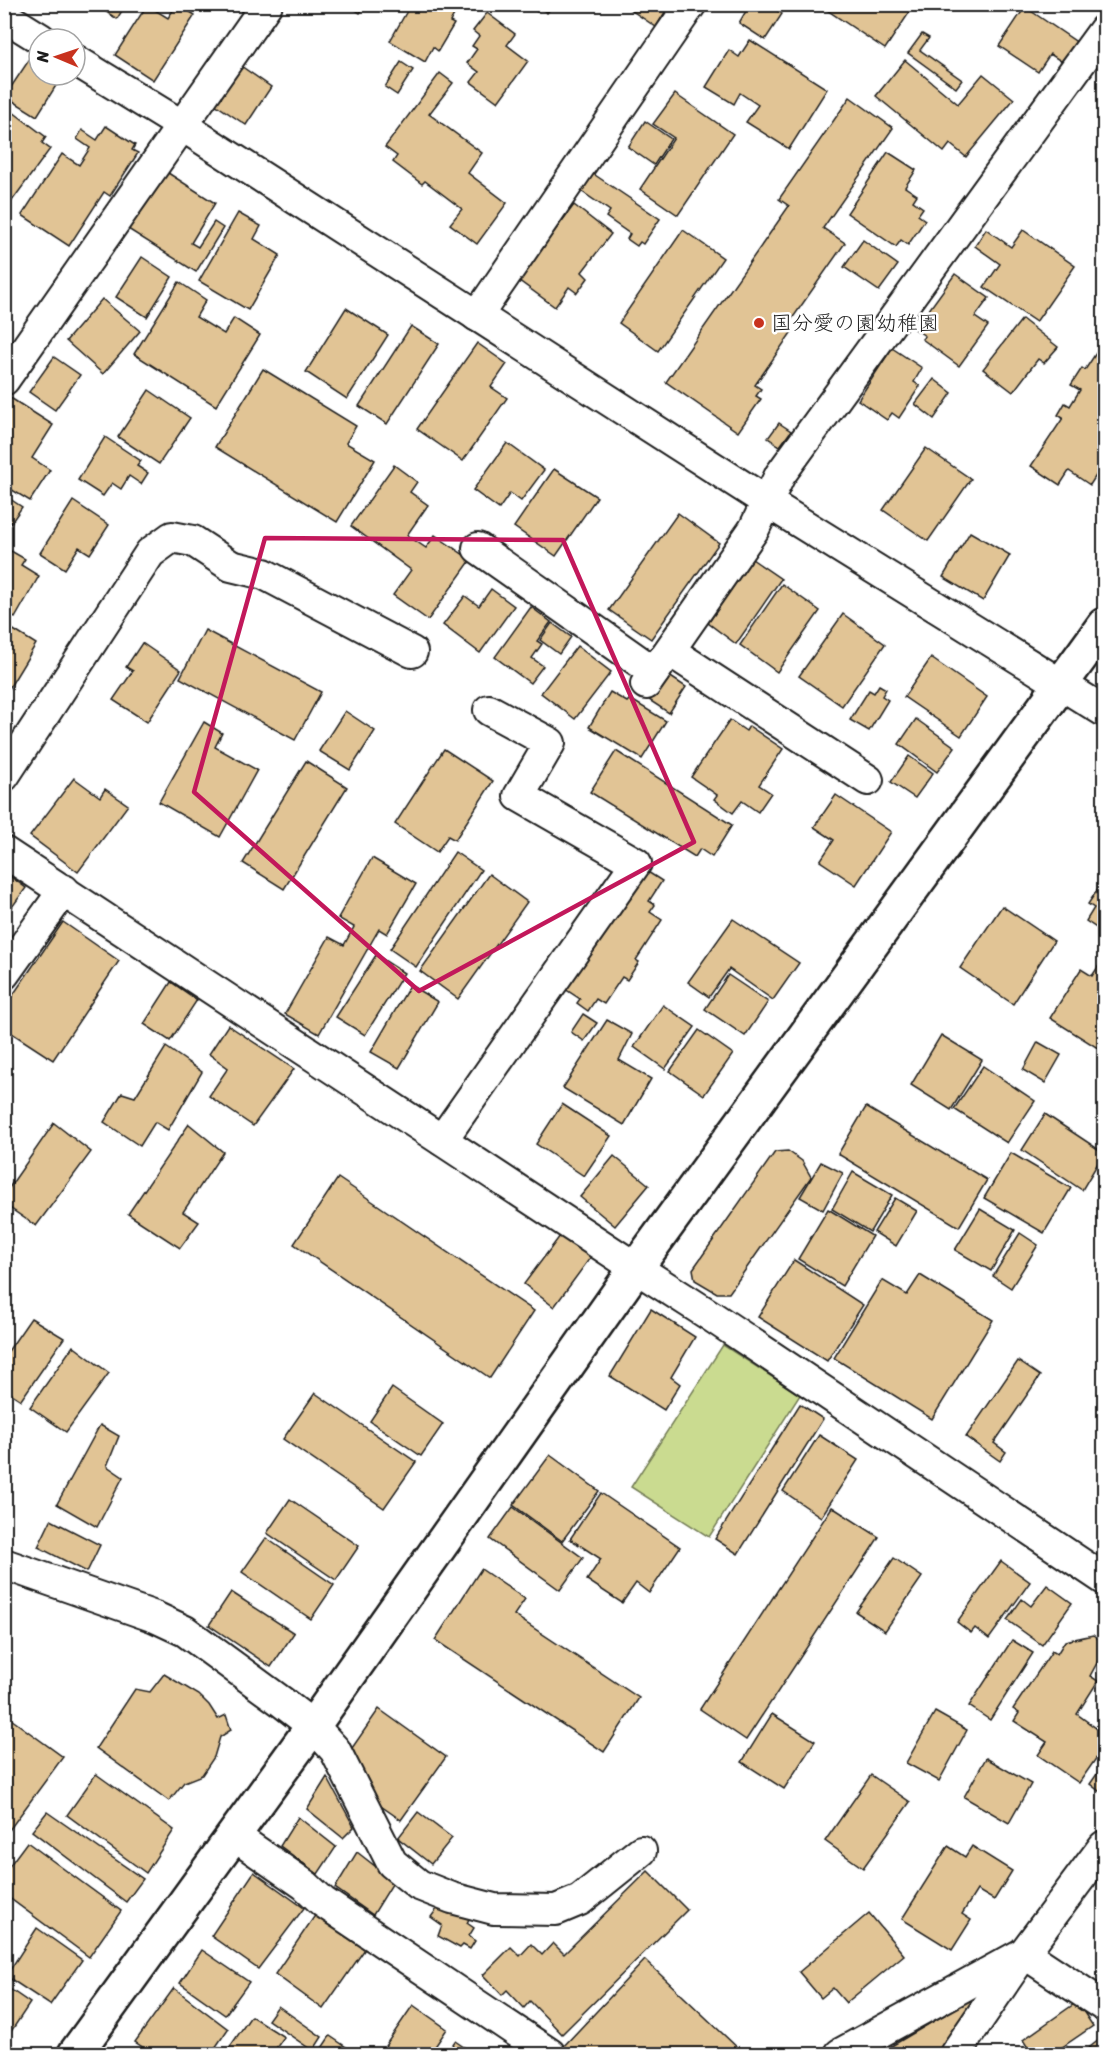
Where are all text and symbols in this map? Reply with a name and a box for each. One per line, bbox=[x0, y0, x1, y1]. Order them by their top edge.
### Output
north arrow bbox=[27, 27, 87, 87]
text: N bbox=[28, 50, 57, 64]
place label: 国分愛の園幼稚園 bbox=[771, 304, 939, 342]
marker: 国分愛の園幼稚園 bbox=[752, 316, 766, 330]

